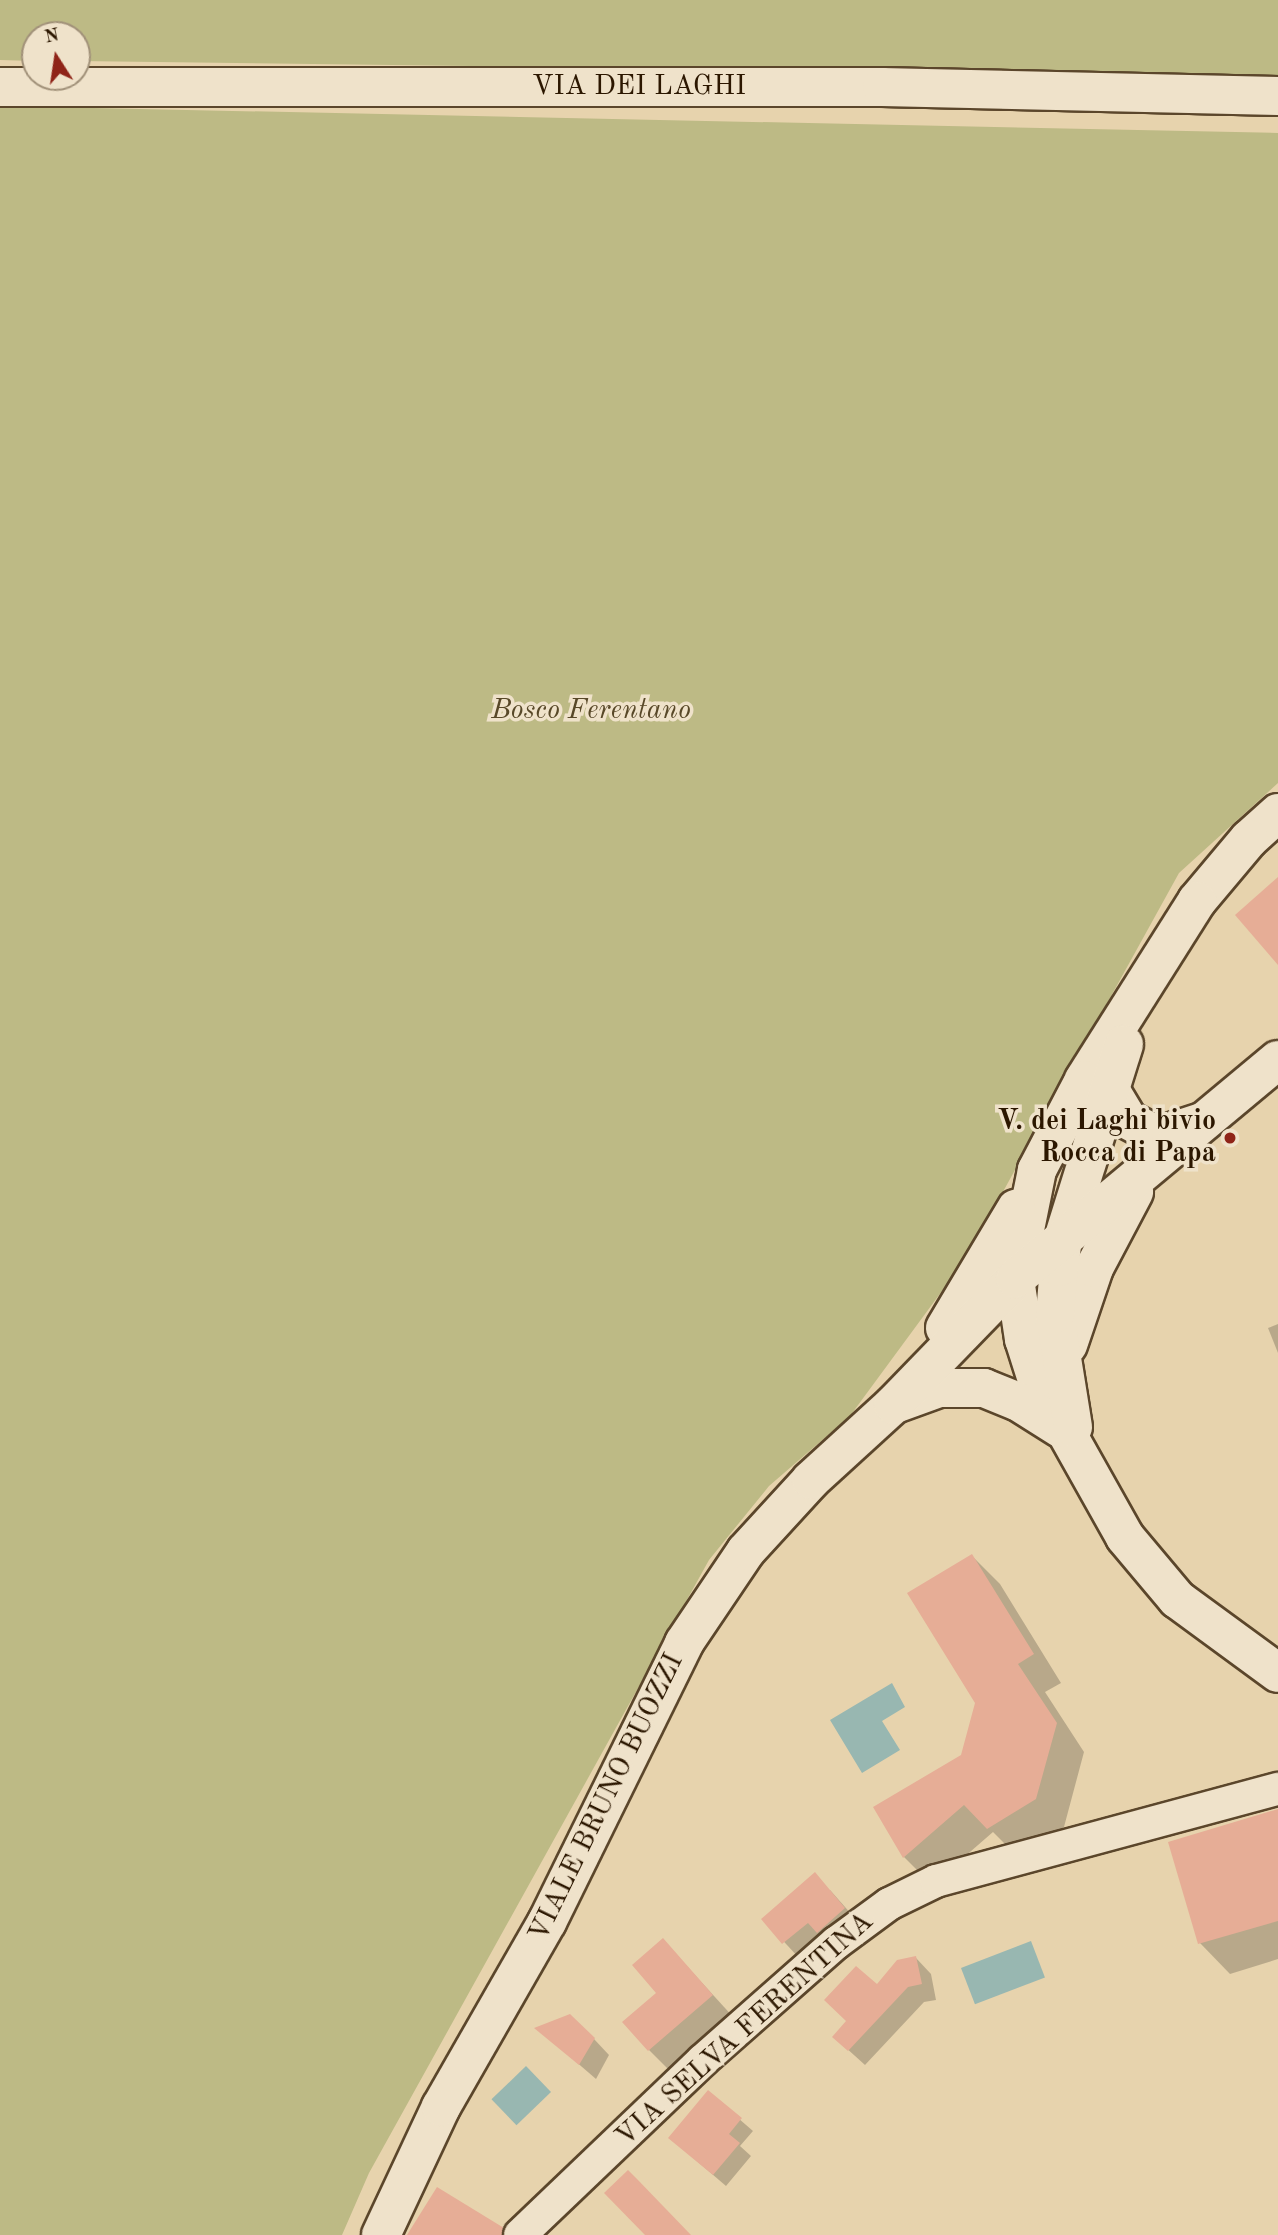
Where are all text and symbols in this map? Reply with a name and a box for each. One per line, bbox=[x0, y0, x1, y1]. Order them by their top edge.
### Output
north arrow bbox=[21, 21, 91, 91]
text: N bbox=[43, 26, 61, 48]
street label: VIA DEI LAGHI bbox=[532, 70, 746, 104]
park label: Bosco Ferentano bbox=[491, 694, 691, 728]
place label: V. dei Laghi bivio Rocca di Papa bbox=[997, 1105, 1216, 1171]
marker: V. dei Laghi bivio Rocca di Papa bbox=[1222, 1130, 1238, 1146]
street label: VIALE BRUNO BUOZZI bbox=[523, 1649, 691, 1947]
street label: VIA SELVA FERENTINA bbox=[609, 1905, 881, 2155]

